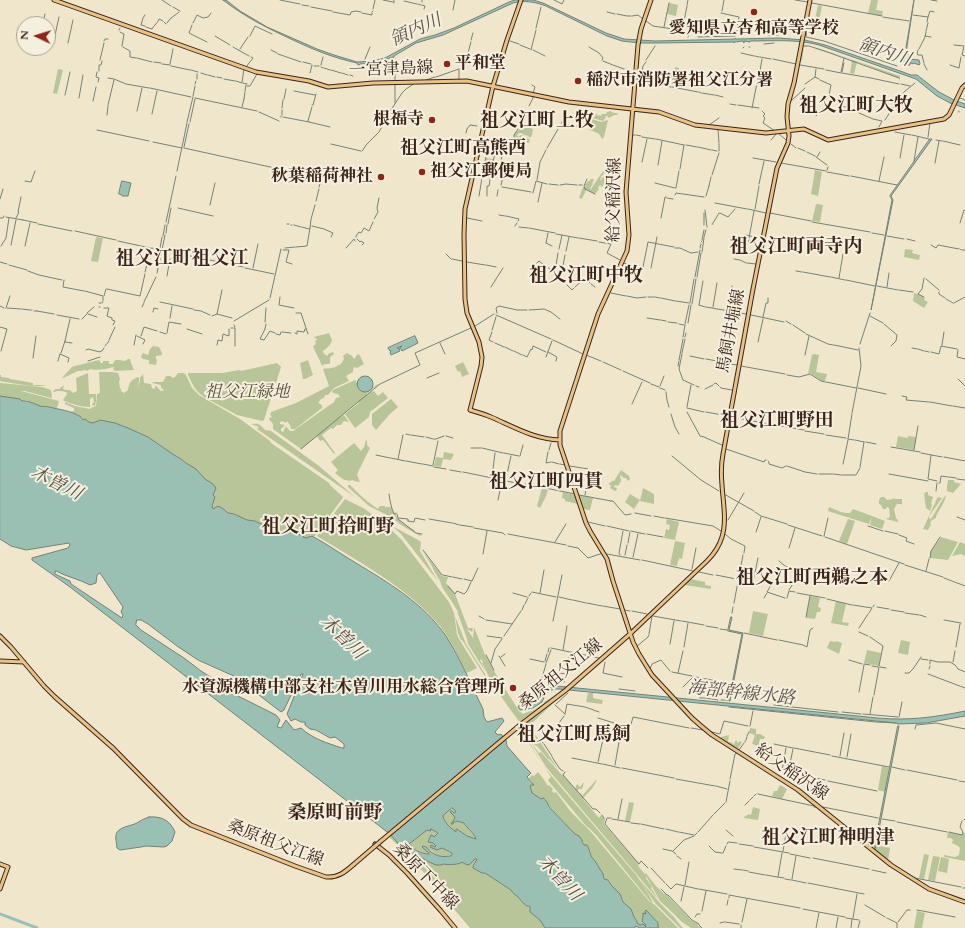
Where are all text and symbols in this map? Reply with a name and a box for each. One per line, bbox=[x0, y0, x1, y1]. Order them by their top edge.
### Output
marker: 愛知県立杏和高等学校 bbox=[749, 7, 759, 17]
water label: 領内川 bbox=[387, 10, 445, 52]
north arrow bbox=[16, 16, 56, 56]
place label: 愛知県立杏和高等学校 bbox=[669, 19, 839, 39]
text: N bbox=[17, 30, 32, 40]
water label: 領内川 bbox=[855, 34, 913, 72]
place label: 平和堂 bbox=[455, 54, 506, 74]
street label: 一宮津島線 bbox=[348, 58, 434, 82]
marker: 平和堂 bbox=[442, 59, 452, 69]
place label: 稲沢市消防署祖父江分署 bbox=[586, 71, 773, 91]
marker: 稲沢市消防署祖父江分署 bbox=[573, 76, 583, 86]
district label: 祖父江町大牧 bbox=[799, 96, 913, 118]
place label: 根福寺 bbox=[373, 110, 424, 130]
district label: 祖父江町上牧 bbox=[480, 111, 594, 133]
marker: 根福寺 bbox=[427, 115, 437, 125]
district label: 祖父江町高熊西 bbox=[400, 138, 526, 160]
street label: 給父稲沢線 bbox=[604, 157, 626, 243]
place label: 祖父江郵便局 bbox=[430, 162, 532, 182]
place label: 秋葉稲荷神社 bbox=[271, 167, 373, 187]
marker: 祖父江郵便局 bbox=[417, 167, 427, 177]
marker: 秋葉稲荷神社 bbox=[376, 172, 386, 182]
district label: 祖父江町両寺内 bbox=[730, 237, 862, 259]
district label: 祖父江町祖父江 bbox=[116, 249, 248, 271]
district label: 祖父江町中牧 bbox=[529, 266, 643, 288]
street label: 馬飼井堀線 bbox=[714, 287, 750, 375]
park label: 祖父江緑地 bbox=[205, 383, 289, 403]
district label: 祖父江町野田 bbox=[720, 411, 834, 433]
water label: 木曽川 bbox=[27, 462, 85, 506]
district label: 祖父江町四貫 bbox=[489, 472, 603, 494]
district label: 祖父江町拾町野 bbox=[262, 517, 394, 539]
district label: 祖父江町西鵜之本 bbox=[736, 568, 888, 590]
water label: 木曽川 bbox=[315, 611, 369, 665]
street label: 桑原祖父江線 bbox=[515, 635, 607, 715]
place label: 水資源機構中部支社木曽川用水総合管理所 bbox=[182, 678, 505, 698]
water label: 海部幹線水路 bbox=[686, 678, 796, 710]
marker: 水資源機構中部支社木曽川用水総合管理所 bbox=[508, 683, 518, 693]
district label: 祖父江町馬飼 bbox=[517, 725, 631, 747]
street label: 給父稲沢線 bbox=[750, 740, 832, 806]
district label: 桑原町前野 bbox=[288, 803, 382, 825]
street label: 桑原祖父江線 bbox=[224, 816, 326, 872]
district label: 祖父江町神明津 bbox=[762, 828, 894, 850]
street label: 桑原下中線 bbox=[388, 839, 462, 915]
water label: 木曽川 bbox=[533, 852, 585, 906]

